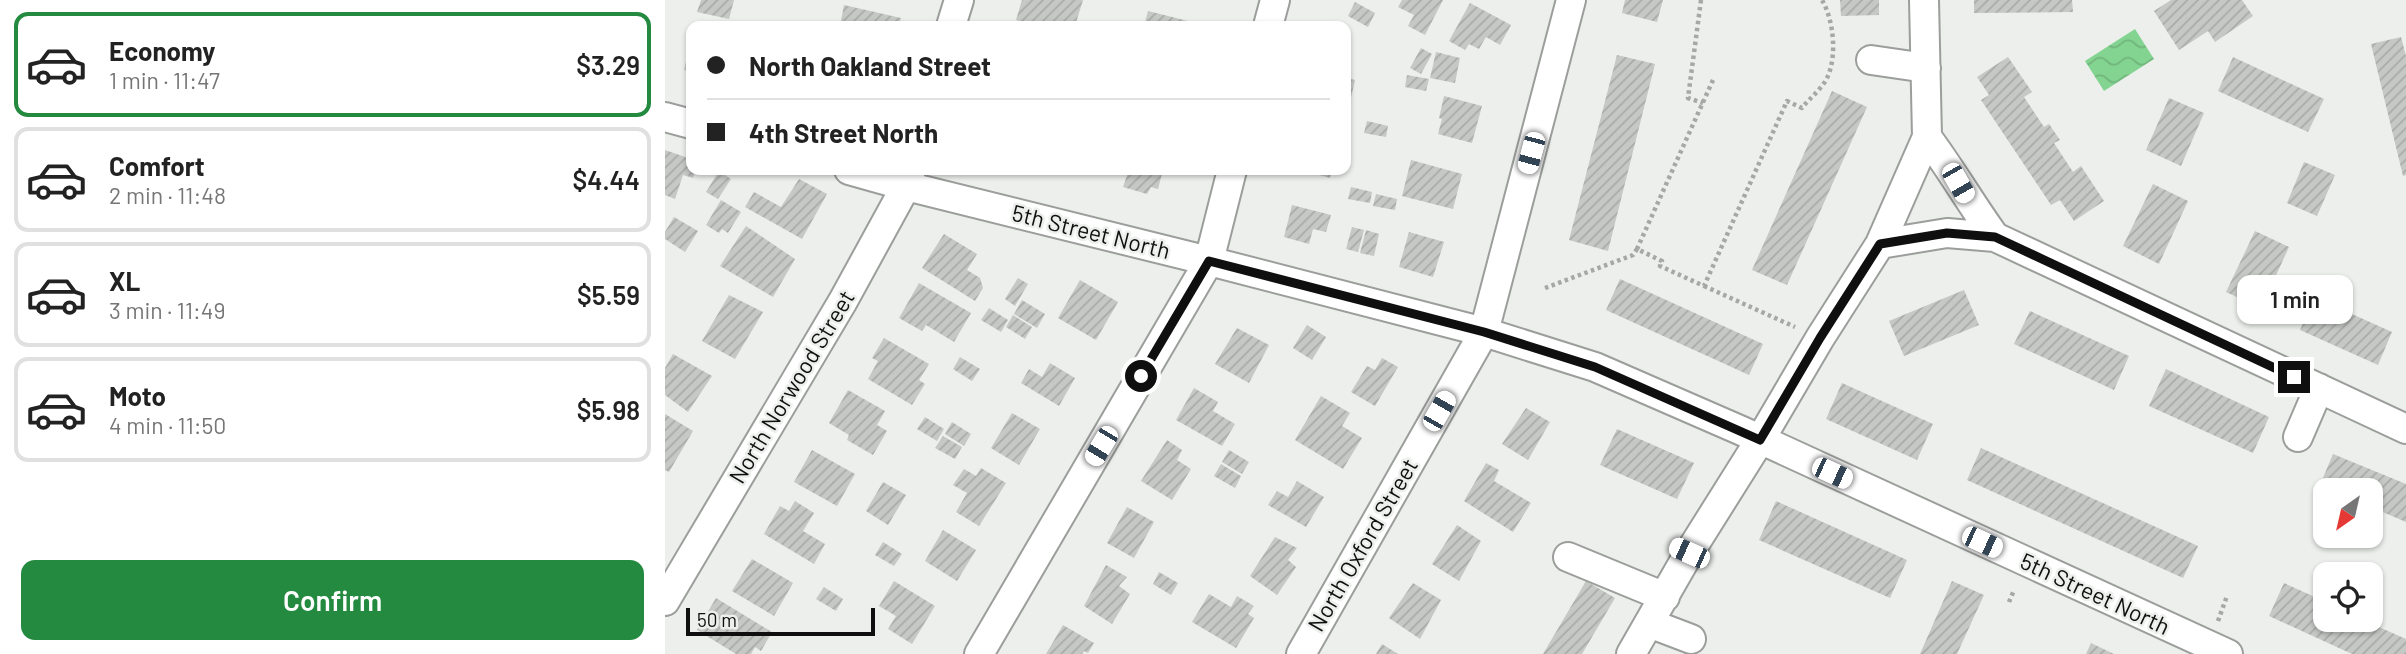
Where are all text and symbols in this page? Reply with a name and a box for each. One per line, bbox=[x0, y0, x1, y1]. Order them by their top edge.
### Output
icon: car bbox=[25, 33, 88, 96]
text: Economy bbox=[109, 35, 215, 66]
text: $3.29 bbox=[576, 49, 640, 80]
text: North Oakland Street bbox=[749, 50, 991, 81]
text: 1 min · 11:47 bbox=[109, 66, 220, 94]
text: 4th Street North bbox=[749, 117, 938, 148]
car bbox=[1516, 130, 1547, 176]
icon: car bbox=[25, 148, 88, 211]
text: Comfort bbox=[109, 150, 205, 181]
car bbox=[1939, 160, 1978, 206]
text: $4.44 bbox=[573, 164, 640, 195]
text: 2 min · 11:48 bbox=[109, 181, 226, 209]
street label: 5th Street North bbox=[1009, 198, 1173, 264]
icon: car bbox=[25, 263, 88, 326]
text: XL bbox=[109, 265, 140, 296]
callout: 1 min bbox=[2236, 276, 2352, 324]
text: $5.59 bbox=[577, 279, 640, 310]
street label: North Norwood Street bbox=[722, 285, 860, 488]
text: 1 min bbox=[2270, 285, 2320, 313]
text: 3 min · 11:49 bbox=[109, 296, 225, 324]
route start bbox=[1125, 360, 1157, 392]
route end bbox=[2278, 361, 2310, 393]
icon: car bbox=[25, 378, 88, 441]
text: Moto bbox=[109, 380, 166, 411]
car bbox=[1420, 388, 1459, 434]
text: $5.98 bbox=[577, 394, 640, 425]
text: 4 min · 11:50 bbox=[109, 411, 226, 439]
car bbox=[1082, 423, 1121, 469]
street label: North Oxford Street bbox=[1301, 453, 1423, 636]
car bbox=[1809, 455, 1856, 491]
north arrow bbox=[2313, 478, 2383, 548]
map controls bbox=[2313, 478, 2383, 632]
car bbox=[1959, 524, 2006, 560]
car bbox=[1666, 535, 1713, 571]
street label: 5th Street North bbox=[2016, 546, 2175, 640]
button: Confirm bbox=[21, 560, 644, 640]
button: locate bbox=[2313, 562, 2383, 632]
scale bar bbox=[686, 605, 875, 637]
text: 50 m bbox=[697, 608, 737, 631]

